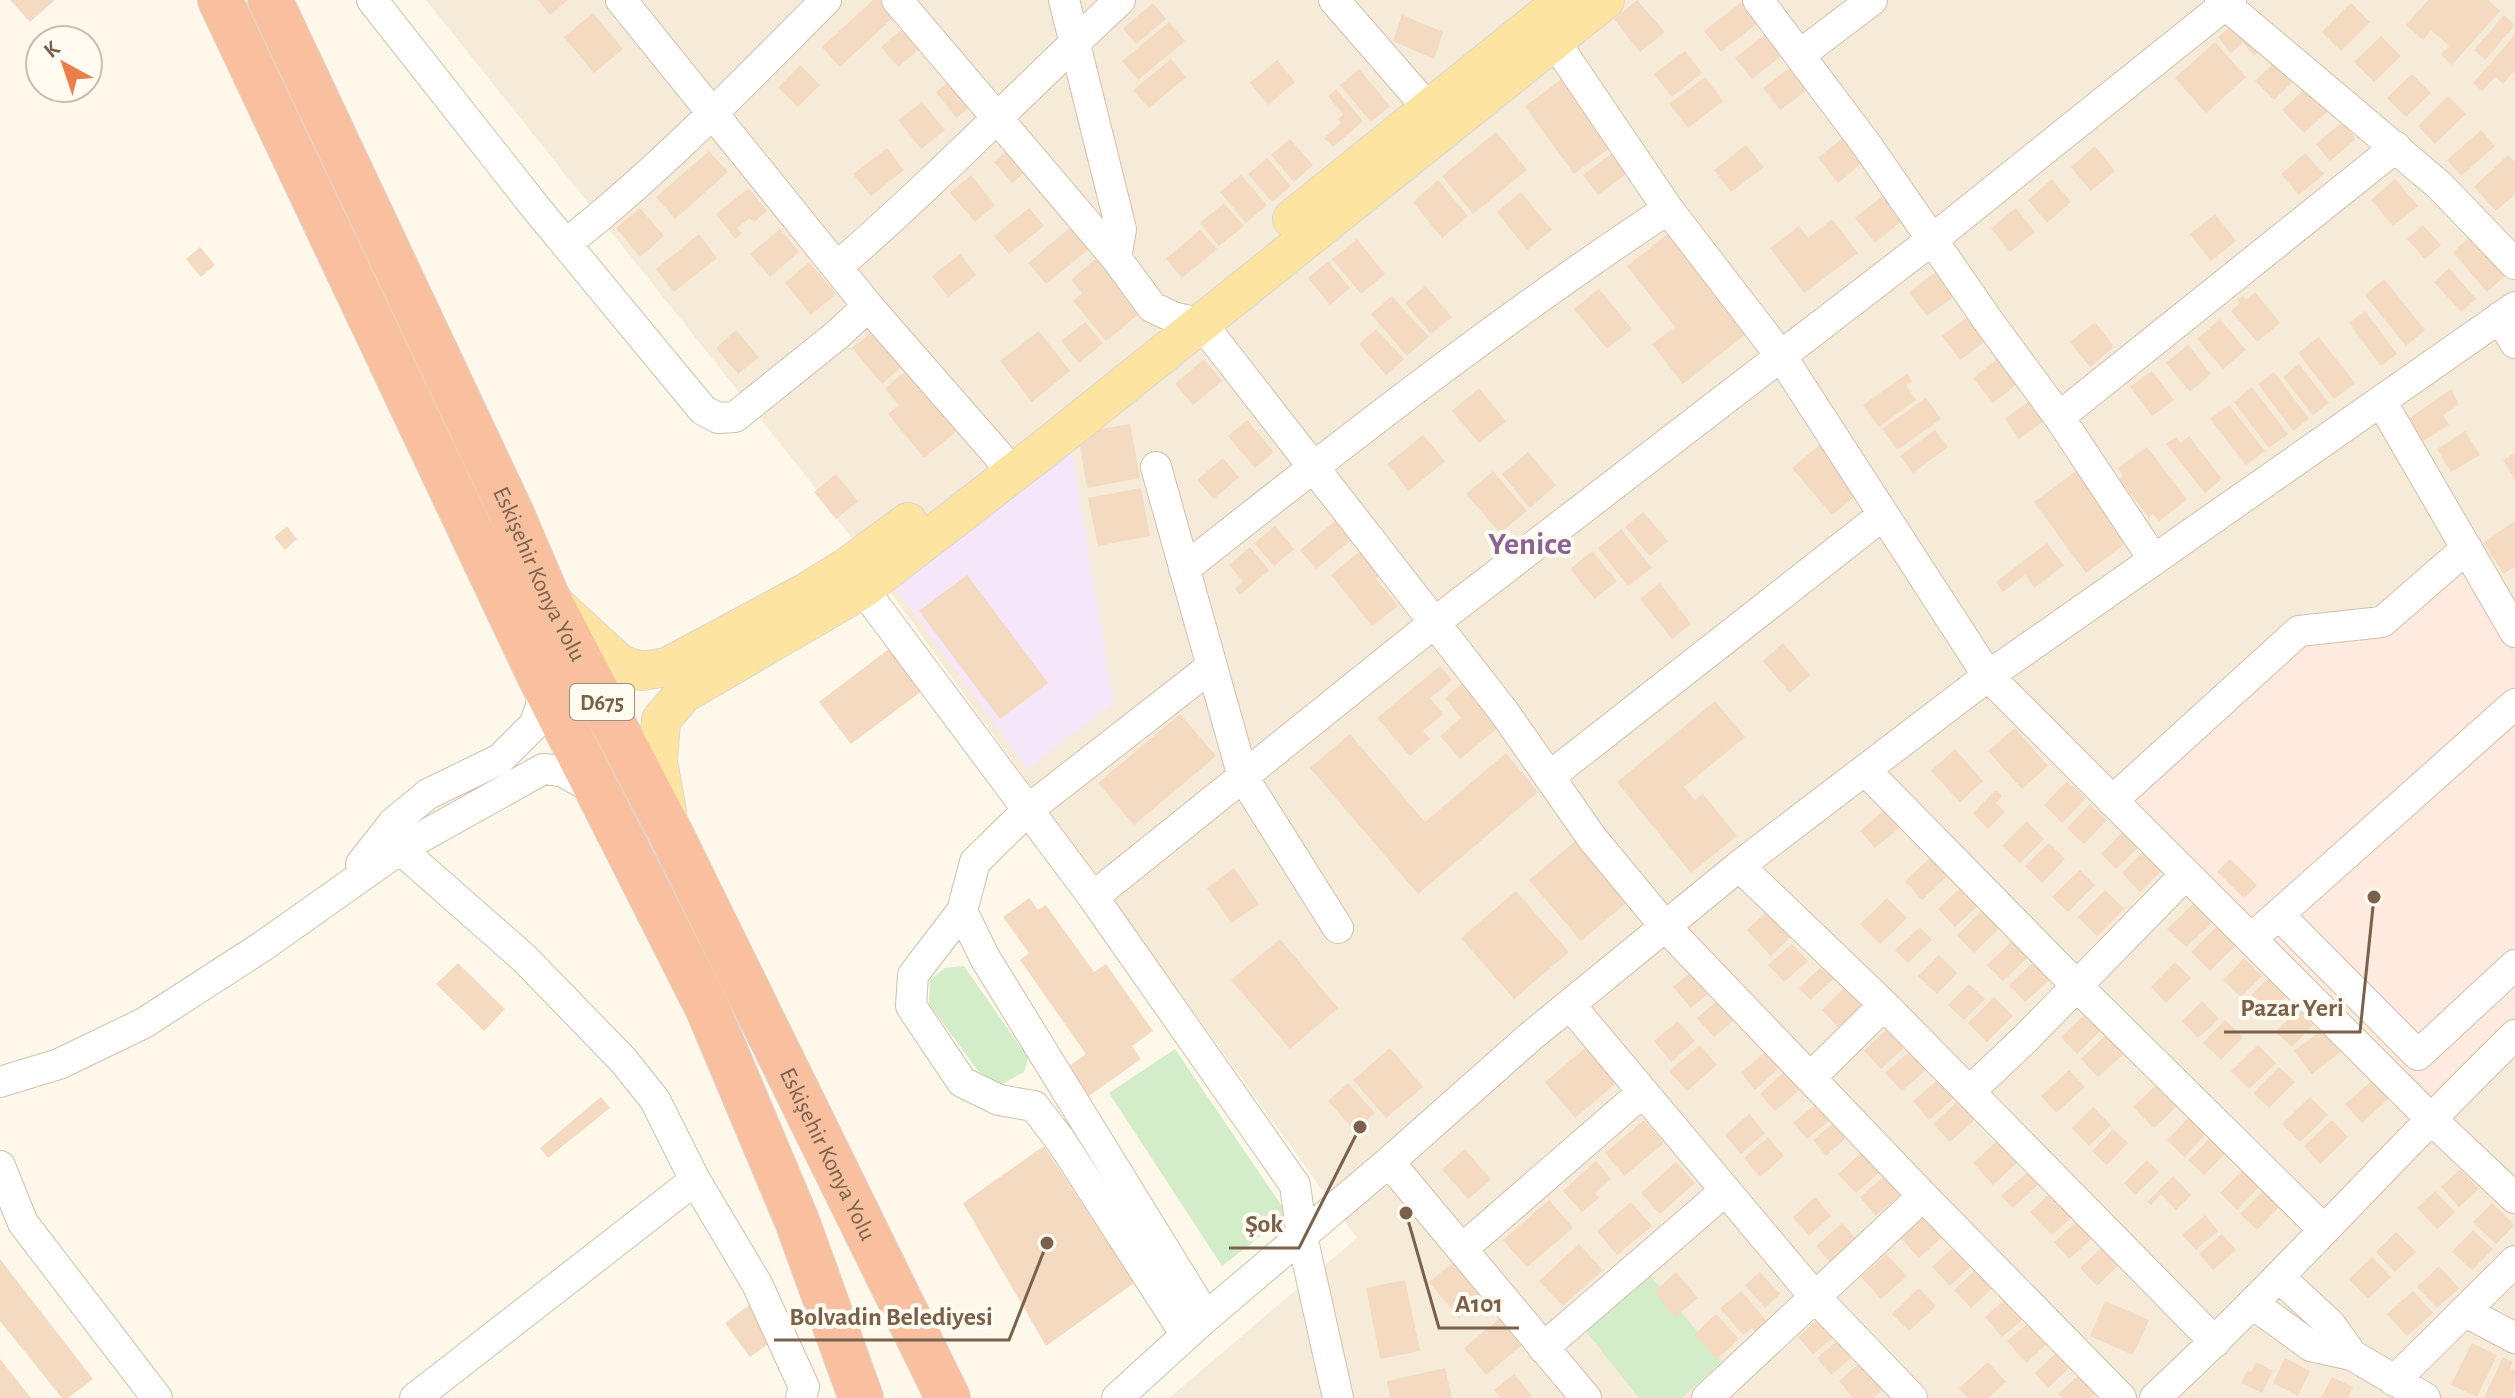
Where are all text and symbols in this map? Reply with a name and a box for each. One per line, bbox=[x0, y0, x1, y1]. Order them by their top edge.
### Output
north arrow bbox=[24, 24, 104, 104]
text: K bbox=[40, 36, 65, 62]
street label: Eskişehir Konya Yolu bbox=[488, 483, 590, 665]
district label: Yenice bbox=[1488, 528, 1572, 560]
road number: D675 bbox=[570, 684, 634, 720]
callout: Pazar Yeri bbox=[2224, 982, 2360, 1032]
text: Pazar Yeri bbox=[2240, 995, 2344, 1021]
street label: Eskişehir Konya Yolu bbox=[775, 1064, 880, 1245]
callout: Şok bbox=[1229, 1198, 1299, 1248]
text: Şok bbox=[1245, 1211, 1283, 1237]
callout: A101 bbox=[1439, 1278, 1519, 1328]
callout: Bolvadin Belediyesi bbox=[774, 1290, 1009, 1340]
text: A101 bbox=[1455, 1291, 1503, 1317]
text: Bolvadin Belediyesi bbox=[789, 1304, 993, 1330]

